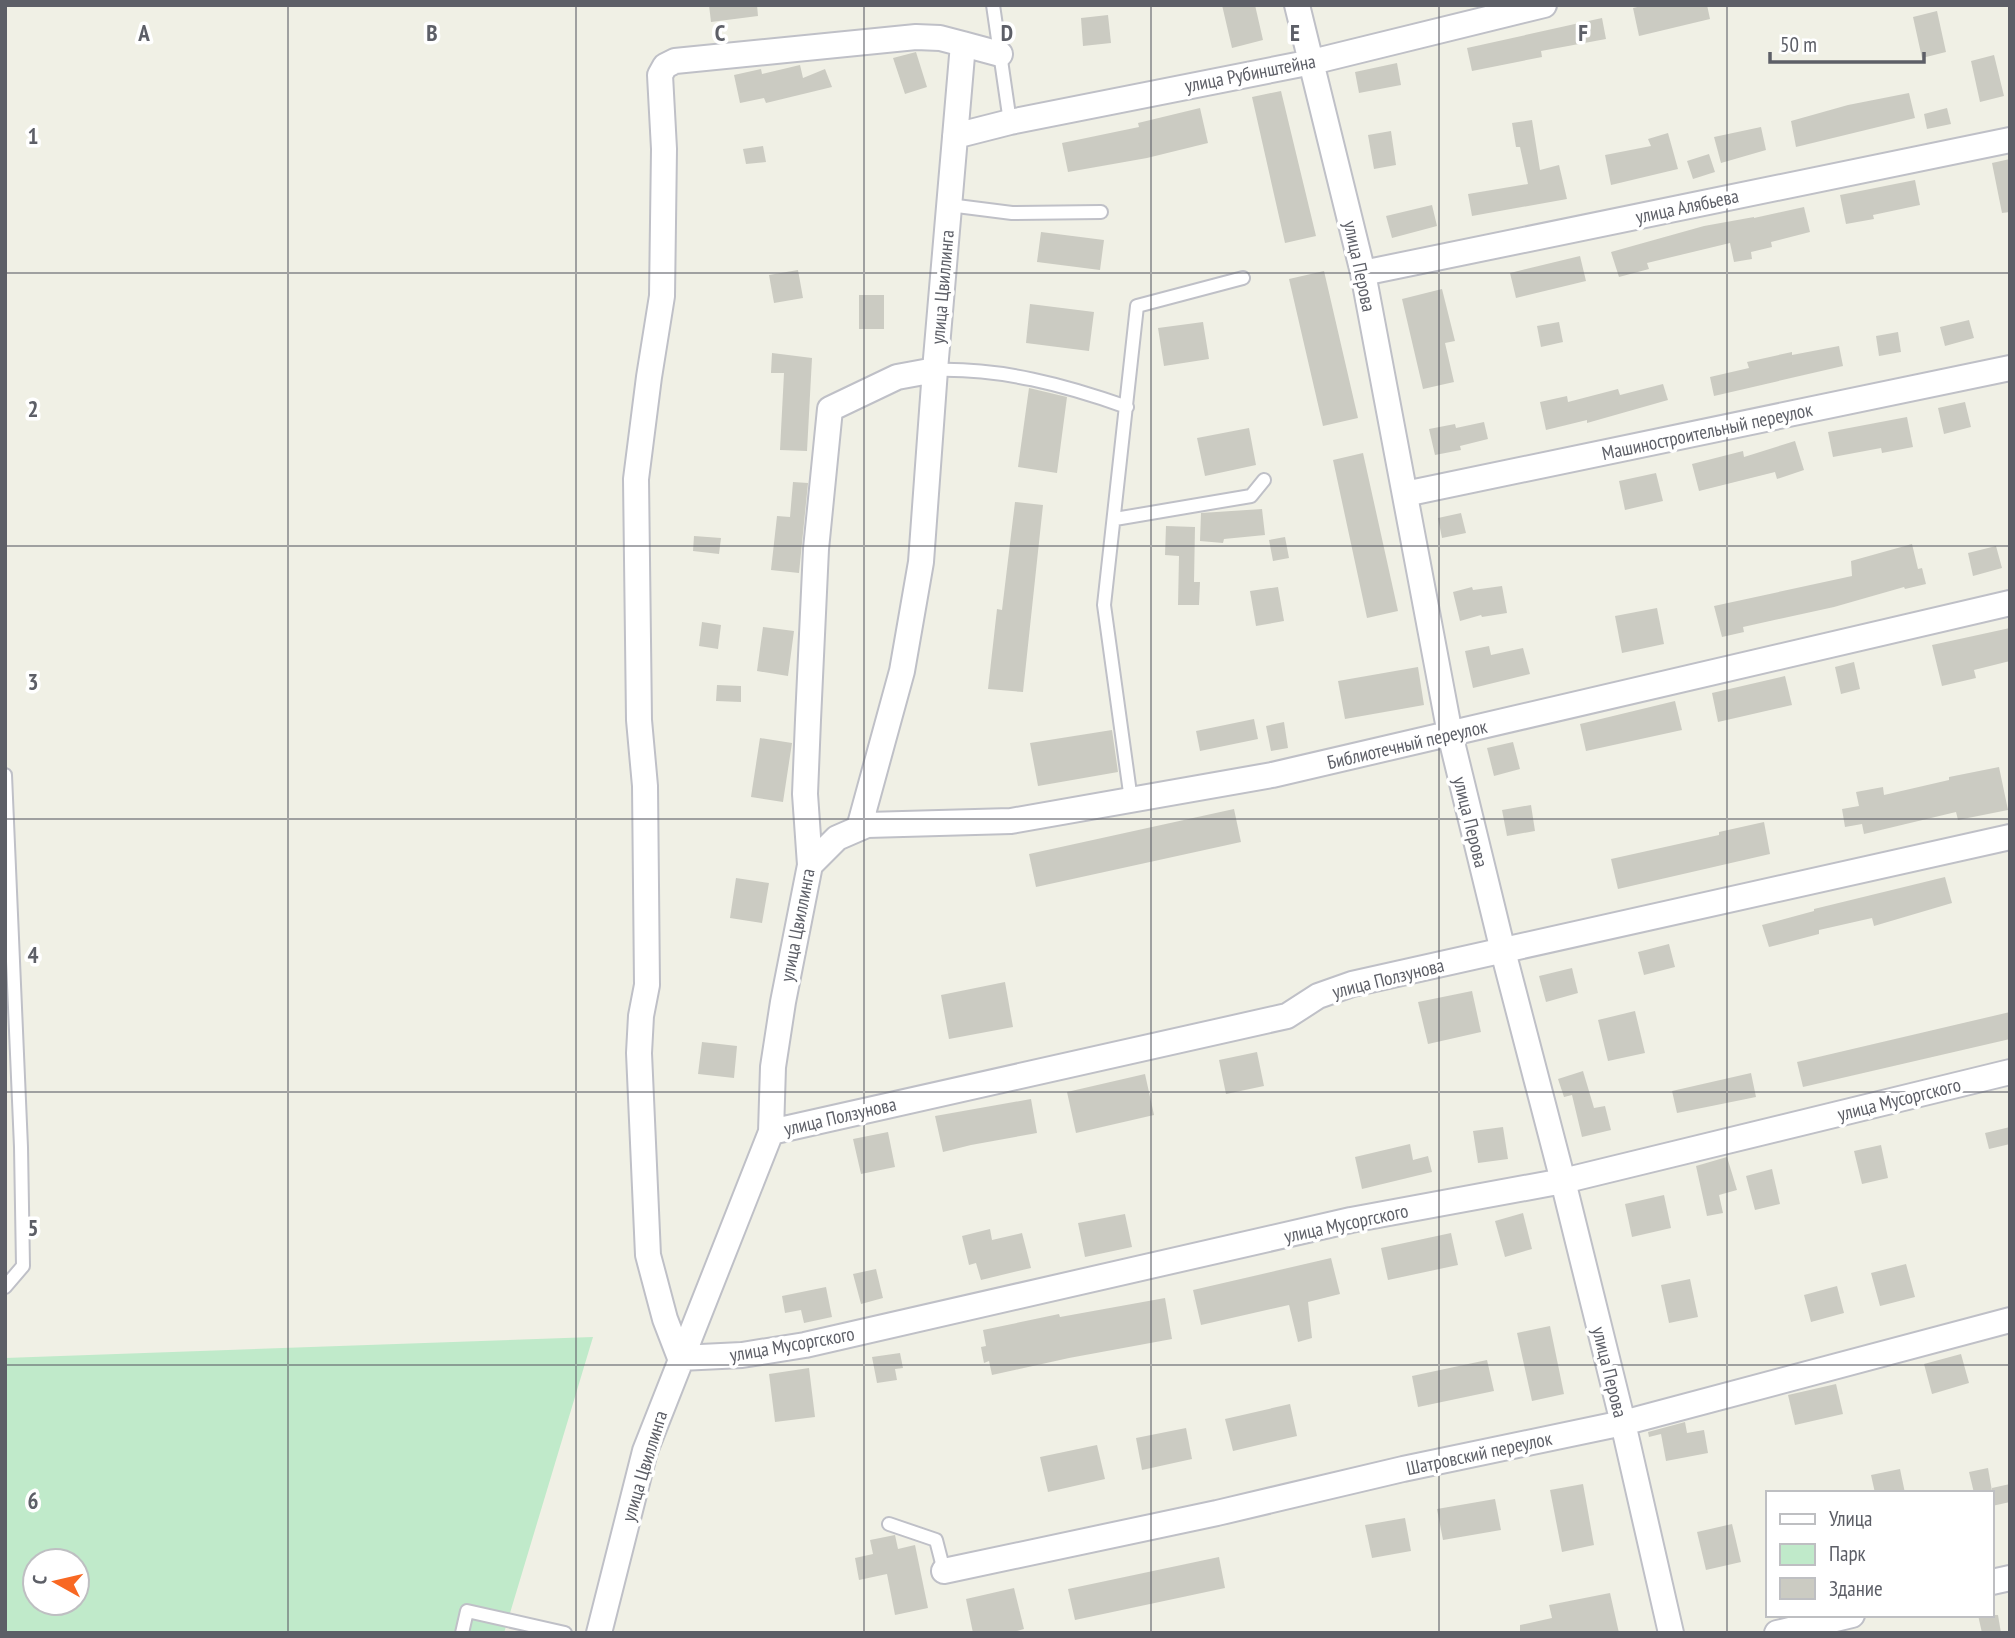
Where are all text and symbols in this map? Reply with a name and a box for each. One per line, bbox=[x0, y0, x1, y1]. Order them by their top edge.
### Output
text: A bbox=[137, 18, 150, 47]
text: B bbox=[426, 18, 438, 47]
text: C bbox=[715, 18, 726, 47]
text: D bbox=[1001, 18, 1013, 47]
text: E bbox=[1290, 18, 1300, 47]
text: F bbox=[1578, 18, 1588, 47]
scale bar bbox=[1770, 21, 1924, 65]
text: 50 m bbox=[1780, 31, 1817, 58]
street label: улица Рубинштейна bbox=[1183, 49, 1317, 97]
text: 1 bbox=[28, 121, 39, 150]
street label: улица Алябьева bbox=[1633, 183, 1741, 229]
street label: улица Перова bbox=[1339, 218, 1381, 314]
street label: улица Цвиллинга bbox=[925, 229, 959, 345]
text: 2 bbox=[28, 394, 39, 423]
street label: Машиностроительный переулок bbox=[1600, 397, 1815, 465]
text: 3 bbox=[28, 667, 39, 696]
street label: Библиотечный переулок bbox=[1325, 714, 1490, 774]
street label: улица Перова bbox=[1448, 774, 1494, 870]
street label: улица Цвиллинга bbox=[774, 866, 820, 984]
text: 4 bbox=[28, 940, 39, 969]
street label: улица Ползунова bbox=[1330, 953, 1446, 1003]
street label: улица Мусоргского bbox=[1835, 1072, 1963, 1126]
street label: улица Ползунова bbox=[782, 1091, 898, 1141]
street label: улица Мусоргского bbox=[1282, 1198, 1410, 1248]
text: 5 bbox=[28, 1213, 39, 1242]
street label: улица Мусоргского bbox=[728, 1321, 856, 1367]
street label: улица Перова bbox=[1587, 1324, 1633, 1420]
street label: улица Цвиллинга bbox=[616, 1408, 672, 1524]
street label: Шатровский переулок bbox=[1404, 1426, 1554, 1480]
text: 6 bbox=[28, 1486, 39, 1515]
legend bbox=[1766, 1491, 1994, 1617]
text: Улица bbox=[1829, 1505, 1872, 1532]
text: Парк bbox=[1829, 1540, 1866, 1567]
north arrow bbox=[21, 1547, 91, 1617]
text: С bbox=[27, 1573, 52, 1586]
text: Здание bbox=[1829, 1575, 1883, 1602]

